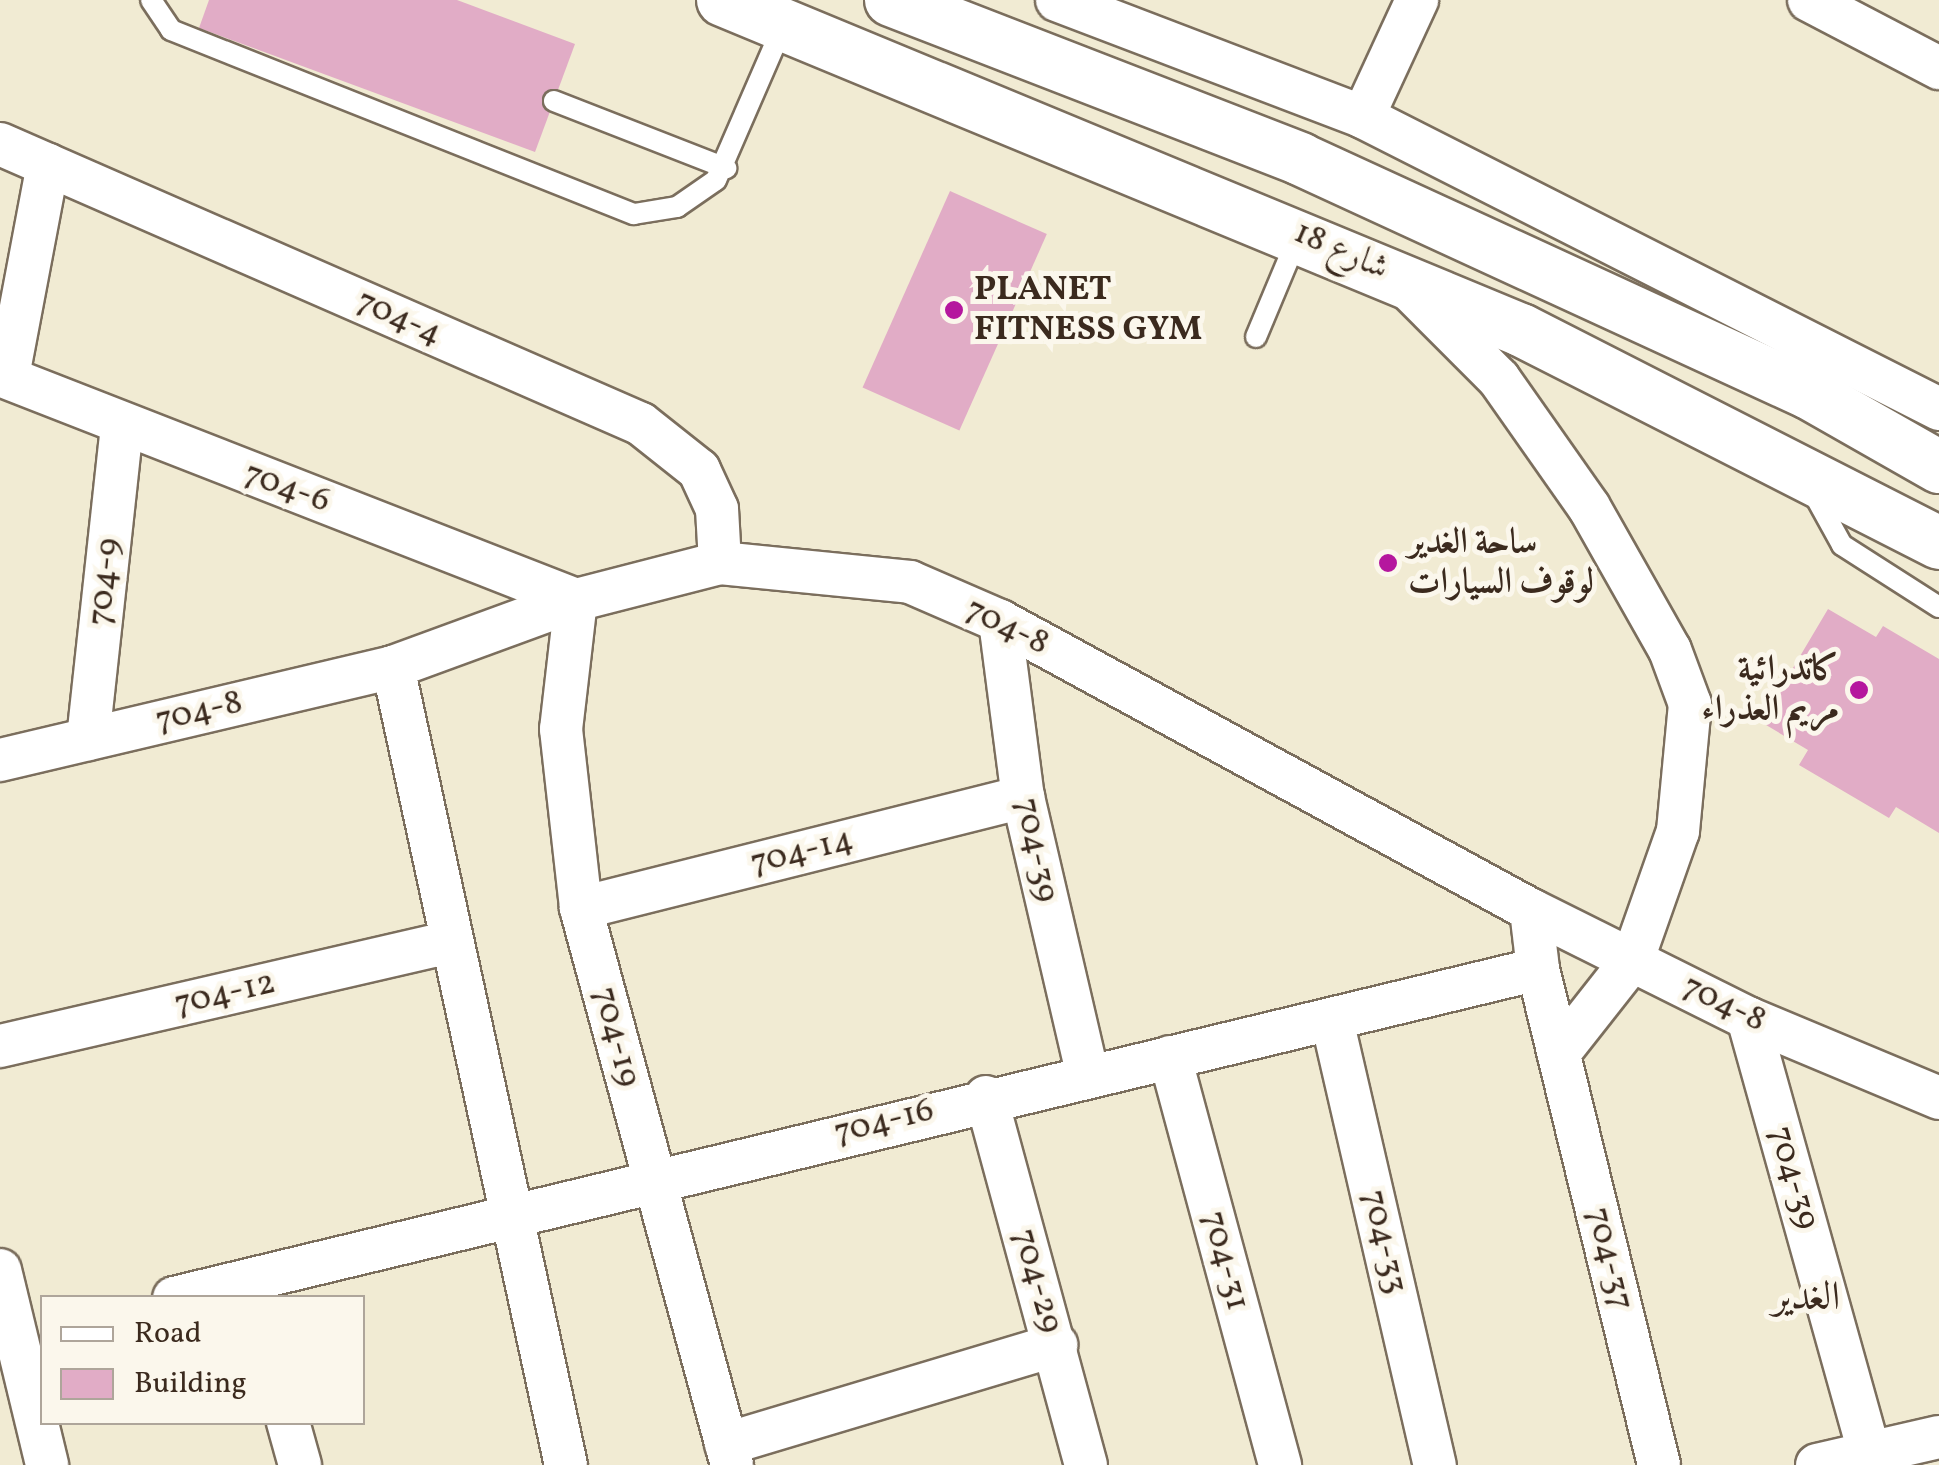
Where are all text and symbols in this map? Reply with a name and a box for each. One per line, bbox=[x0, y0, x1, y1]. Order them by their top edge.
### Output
street label: شارع 18 bbox=[1287, 212, 1395, 290]
place label: PLANET FITNESS GYM bbox=[974, 269, 1202, 351]
street label: 704-4 bbox=[350, 281, 448, 355]
marker: PLANET FITNESS GYM bbox=[943, 299, 965, 321]
street label: 704-6 bbox=[238, 453, 336, 523]
place label: ساحة الغدير لوقوف السيارات bbox=[1408, 522, 1594, 604]
street label: 704-9 bbox=[80, 536, 130, 628]
marker: ساحة الغدير لوقوف السيارات bbox=[1377, 552, 1399, 574]
street label: 704-8 bbox=[958, 589, 1056, 665]
place label: كاتدرائية مريم العذراء bbox=[1702, 649, 1839, 731]
marker: كاتدرائية مريم العذراء bbox=[1848, 679, 1870, 701]
street label: 704-8 bbox=[152, 682, 246, 742]
street label: 704-39 bbox=[1005, 794, 1067, 906]
street label: 704-14 bbox=[746, 819, 858, 885]
street label: 704-12 bbox=[170, 962, 280, 1026]
street label: 704-8 bbox=[1675, 966, 1773, 1042]
street label: 704-19 bbox=[583, 982, 649, 1092]
street label: 704-16 bbox=[830, 1089, 938, 1155]
street label: 704-39 bbox=[1758, 1122, 1828, 1234]
street label: 704-33 bbox=[1352, 1186, 1416, 1298]
street label: 704-37 bbox=[1576, 1203, 1642, 1315]
street label: 704-31 bbox=[1192, 1207, 1258, 1315]
street label: 704-29 bbox=[1002, 1224, 1072, 1338]
district label: الغدير bbox=[1772, 1275, 1840, 1323]
legend bbox=[40, 1295, 365, 1425]
text: Road bbox=[134, 1313, 202, 1355]
text: Building bbox=[134, 1363, 247, 1405]

